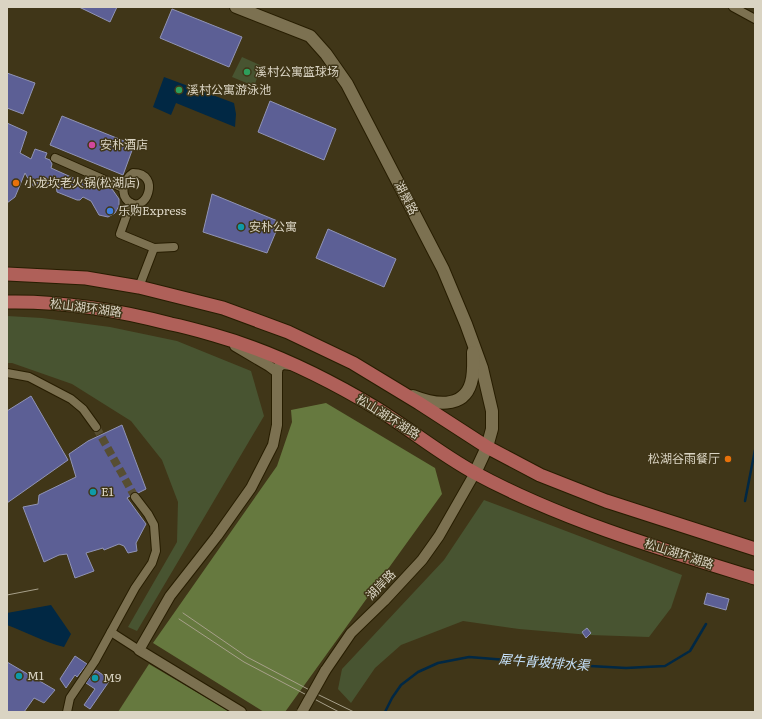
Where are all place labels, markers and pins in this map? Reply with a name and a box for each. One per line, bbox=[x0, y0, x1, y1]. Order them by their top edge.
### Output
place label: 溪村公寓篮球场 bbox=[255, 62, 339, 80]
marker: 溪村公寓篮球场 bbox=[242, 67, 252, 77]
place label: 溪村公寓游泳池 bbox=[187, 80, 271, 98]
marker: 溪村公寓游泳池 bbox=[174, 85, 184, 95]
place label: 安朴酒店 bbox=[100, 135, 148, 153]
marker: 安朴酒店 bbox=[87, 140, 97, 150]
place label: 小龙坎老火锅(松湖店) bbox=[24, 173, 140, 191]
marker: 小龙坎老火锅(松湖店) bbox=[11, 178, 21, 188]
place label: 乐购Express bbox=[118, 201, 187, 219]
marker: 乐购Express bbox=[105, 206, 115, 216]
place label: 安朴公寓 bbox=[249, 217, 297, 235]
marker: 安朴公寓 bbox=[236, 222, 246, 232]
place label: 松湖谷雨餐厅 bbox=[648, 449, 720, 467]
marker: 松湖谷雨餐厅 bbox=[723, 454, 733, 464]
place label: E1 bbox=[101, 482, 114, 500]
marker: E1 bbox=[88, 487, 98, 497]
place label: M1 bbox=[27, 666, 44, 684]
place label: M9 bbox=[103, 668, 121, 686]
marker: M1 bbox=[14, 671, 24, 681]
marker: M9 bbox=[90, 673, 100, 683]

